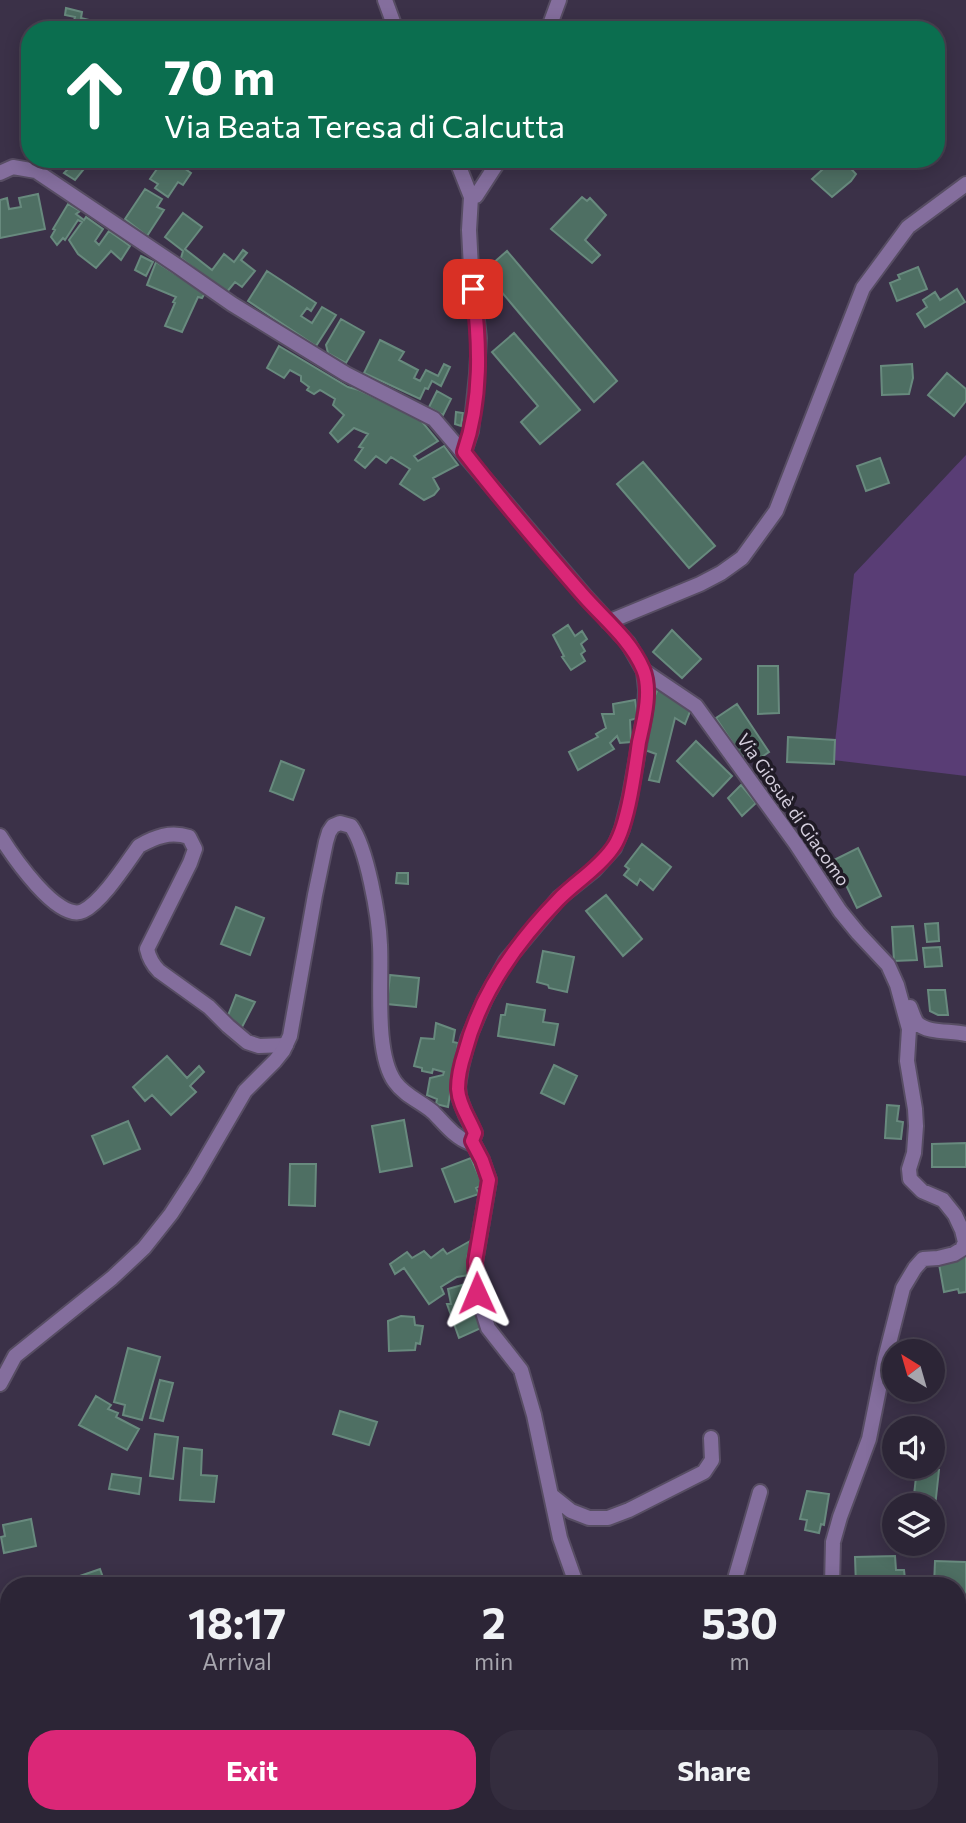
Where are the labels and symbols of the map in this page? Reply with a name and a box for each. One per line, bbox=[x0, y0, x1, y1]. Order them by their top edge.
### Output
pin bbox=[443, 259, 503, 319]
street label: Via Giosuè di Giacomo bbox=[733, 729, 855, 890]
position arrow bbox=[440, 1256, 514, 1330]
north arrow bbox=[882, 1339, 945, 1402]

